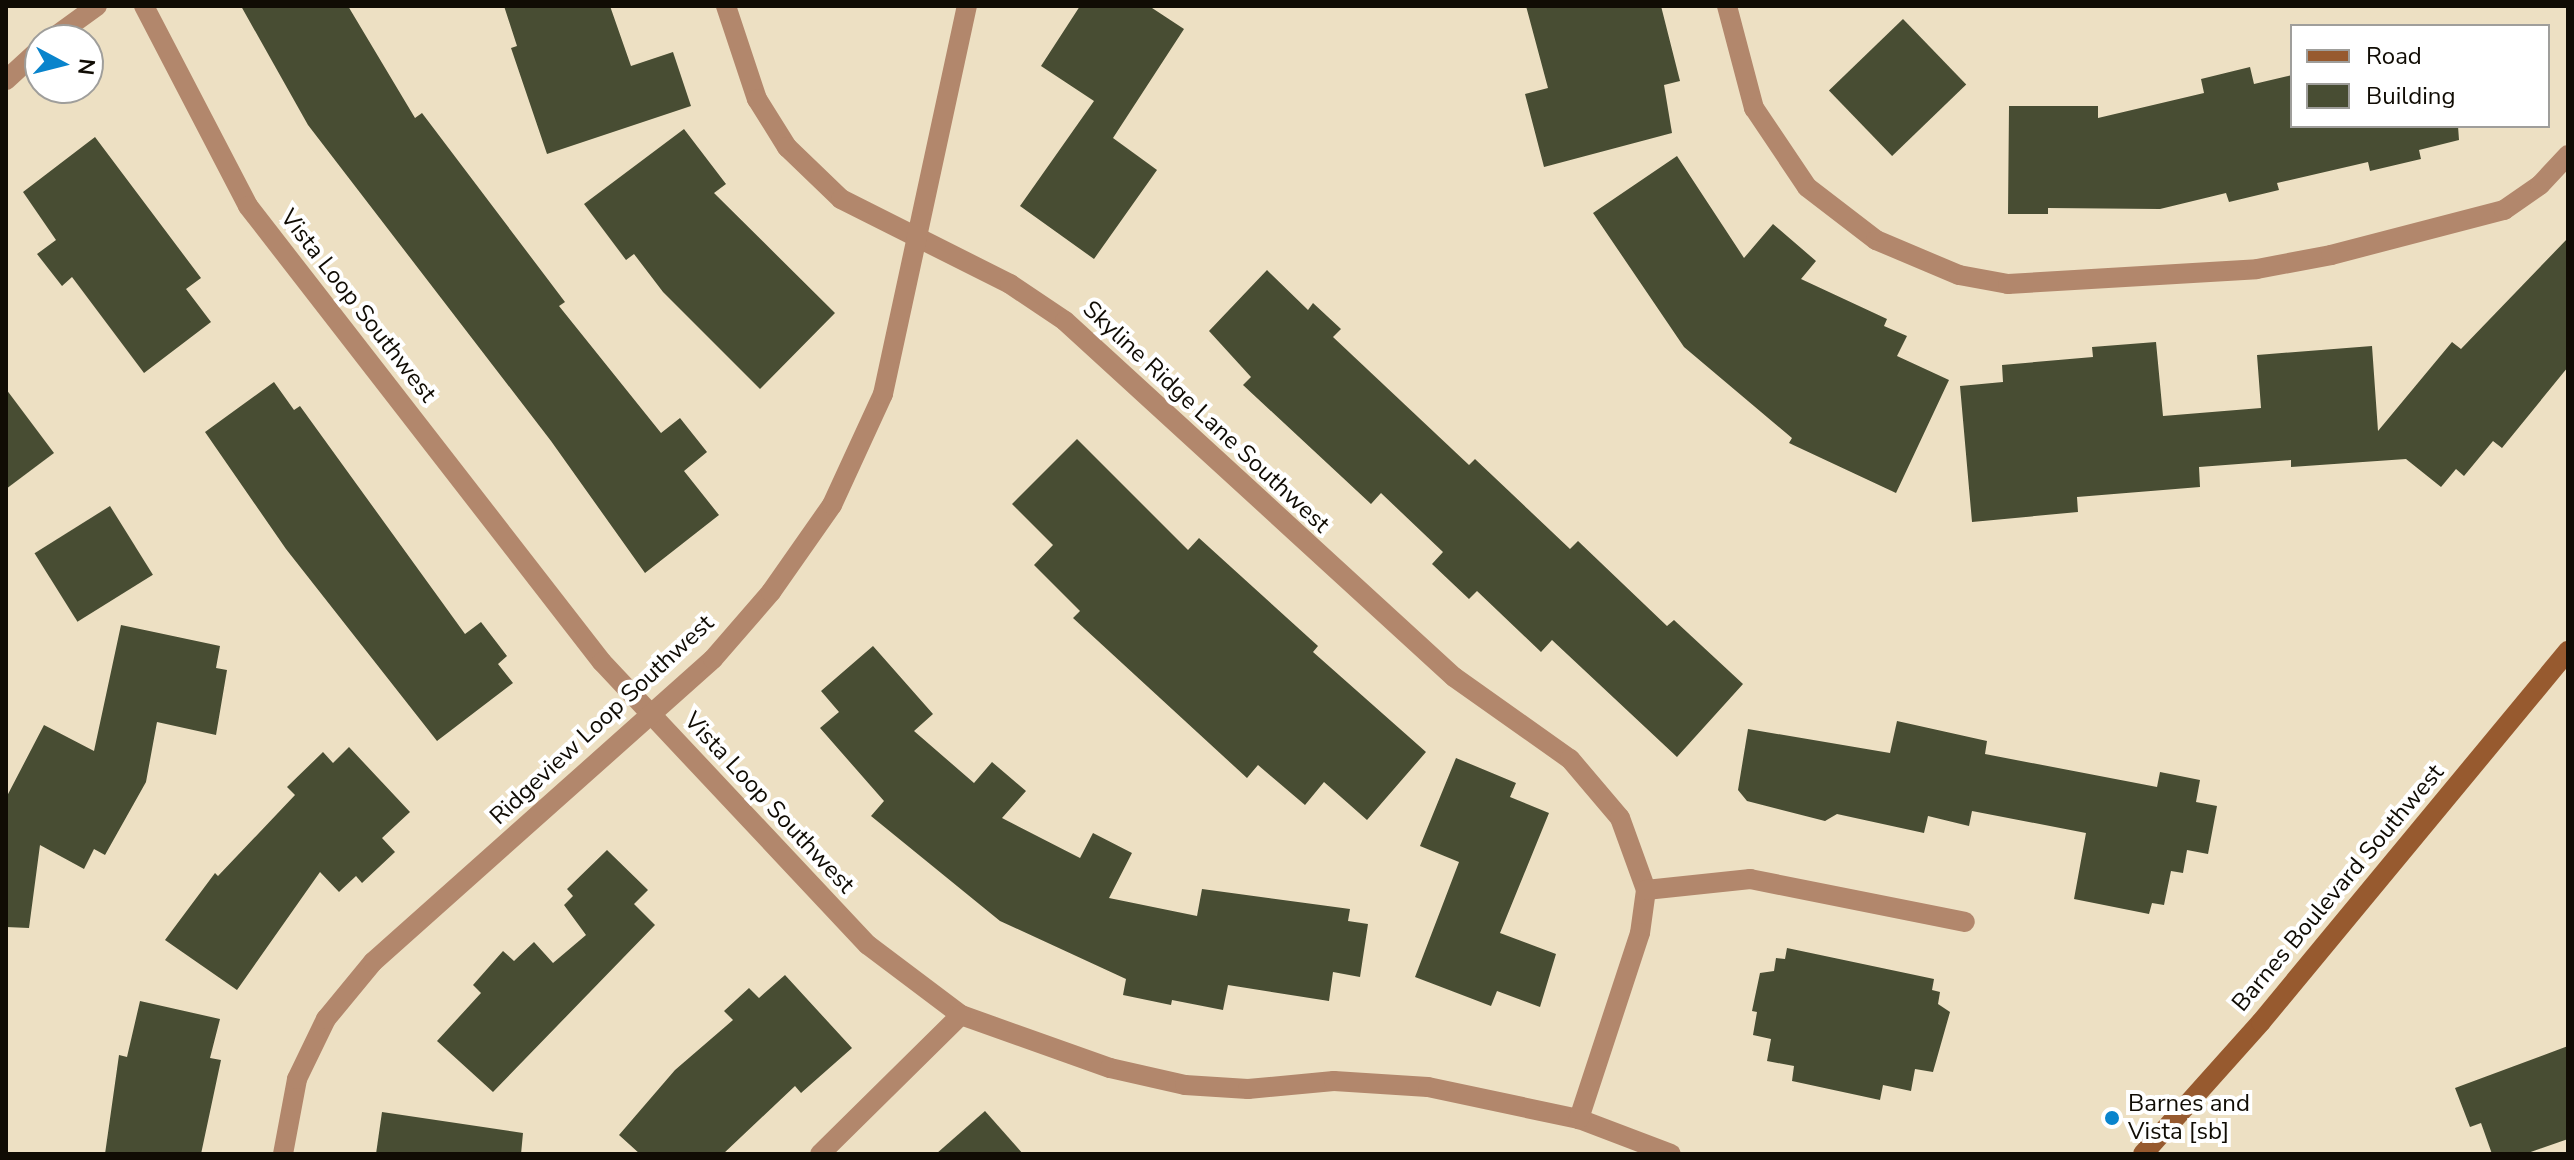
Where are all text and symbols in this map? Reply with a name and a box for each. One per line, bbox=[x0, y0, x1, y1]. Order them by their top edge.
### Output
north arrow bbox=[24, 24, 104, 104]
legend bbox=[2290, 24, 2550, 128]
text: Road bbox=[2366, 40, 2422, 72]
text: N bbox=[70, 57, 102, 77]
text: Building bbox=[2366, 80, 2456, 112]
street label: Vista Loop Southwest bbox=[274, 204, 442, 408]
street label: Skyline Ridge Lane Southwest bbox=[1077, 295, 1335, 539]
street label: Ridgeview Loop Southwest bbox=[484, 609, 720, 831]
street label: Vista Loop Southwest bbox=[678, 707, 860, 899]
street label: Barnes Boulevard Southwest bbox=[2226, 759, 2450, 1017]
place label: Barnes and Vista [sb] bbox=[2128, 1090, 2250, 1146]
marker: Barnes and Vista [sb] bbox=[2103, 1109, 2121, 1127]

